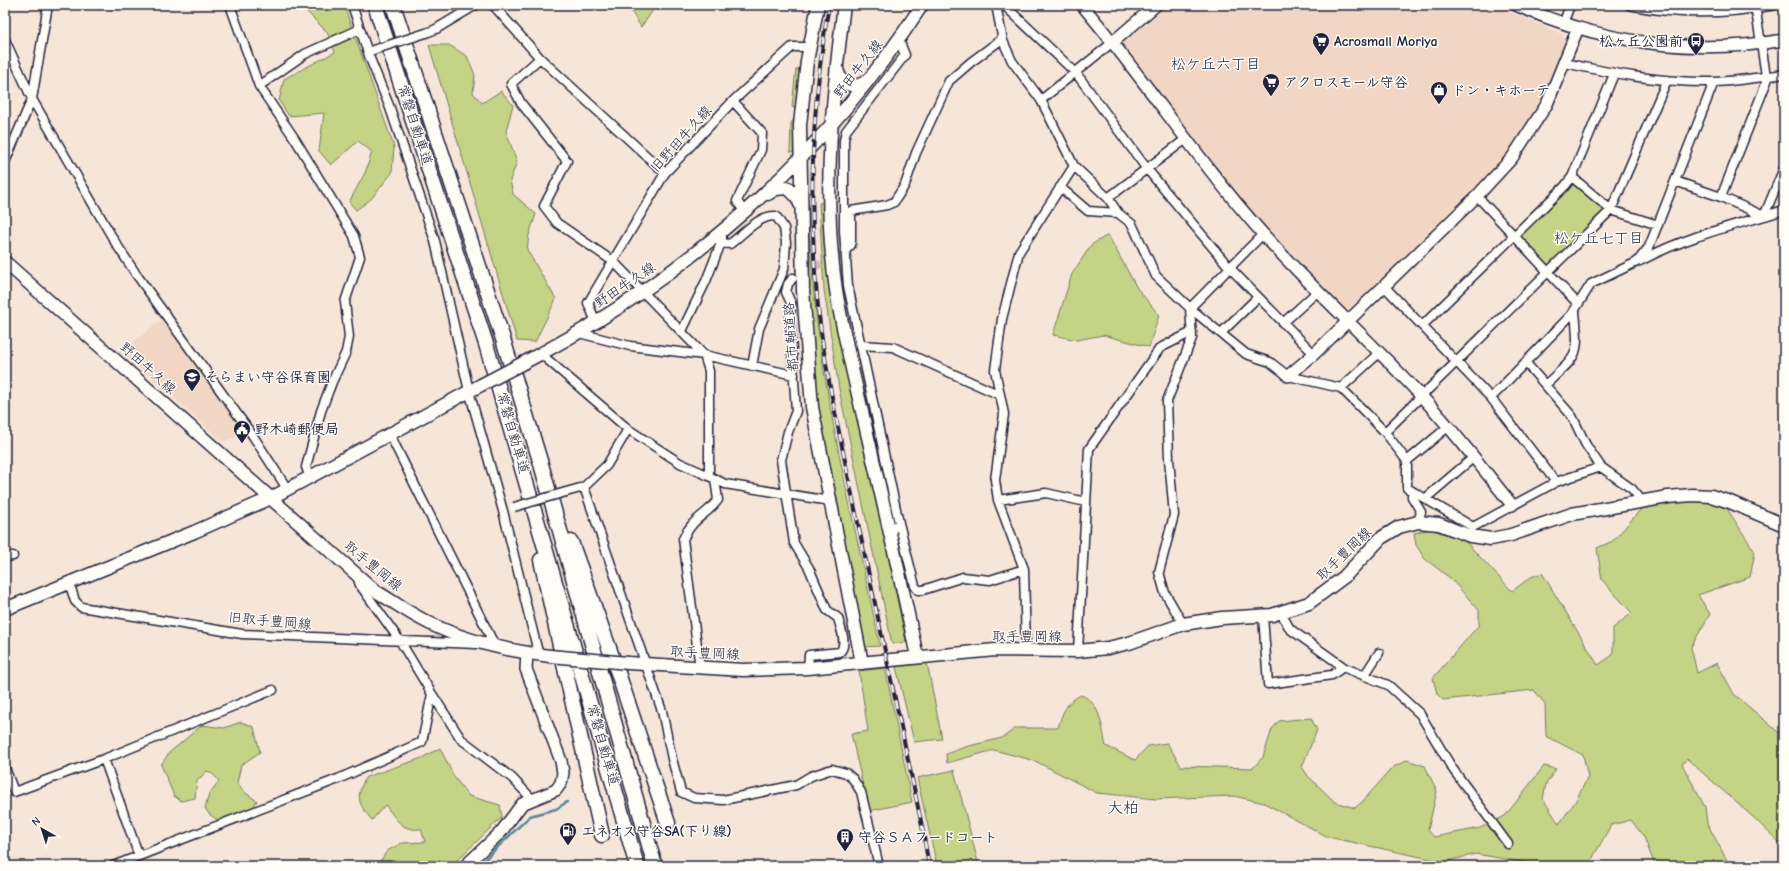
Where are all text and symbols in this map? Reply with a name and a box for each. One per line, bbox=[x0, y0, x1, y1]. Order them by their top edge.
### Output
supermarket icon: Acrosmall Moriya bbox=[1311, 31, 1331, 56]
bus stop icon: 松ヶ丘公園前 bbox=[1686, 31, 1706, 56]
place label: Acrosmall Moriya bbox=[1334, 33, 1438, 50]
place label: 松ヶ丘公園前 bbox=[1599, 33, 1683, 50]
street label: 野田牛久線 bbox=[830, 36, 886, 102]
district label: 松ケ丘六丁目 bbox=[1171, 55, 1261, 73]
supermarket icon: アクロスモール守谷 bbox=[1261, 72, 1281, 97]
place label: アクロスモール守谷 bbox=[1284, 74, 1408, 91]
shop icon: ドン・キホーテ bbox=[1429, 80, 1449, 105]
street label: 常磐自動車道 bbox=[394, 82, 436, 168]
place label: ドン・キホーテ bbox=[1452, 82, 1550, 99]
street label: 旧野田牛久線 bbox=[647, 102, 715, 176]
district label: 松ケ丘七丁目 bbox=[1554, 229, 1644, 247]
street label: 野田牛久線 bbox=[591, 258, 659, 312]
street label: 都市軸道路 bbox=[780, 301, 802, 373]
street label: 野田牛久線 bbox=[116, 338, 180, 398]
school or university icon: そらまい守谷保育園 bbox=[182, 367, 202, 392]
place label: そらまい守谷保育園 bbox=[205, 369, 331, 386]
street label: 常磐自動車道 bbox=[493, 390, 533, 476]
public building icon: 野木崎郵便局 bbox=[232, 419, 252, 444]
place label: 野木崎郵便局 bbox=[255, 421, 339, 438]
street label: 取手豊岡線 bbox=[1313, 524, 1375, 584]
street label: 取手豊岡線 bbox=[340, 537, 406, 595]
street label: 旧取手豊岡線 bbox=[227, 609, 313, 633]
street label: 取手豊岡線 bbox=[992, 628, 1062, 645]
street label: 取手豊岡線 bbox=[670, 643, 740, 663]
street label: 常磐自動車道 bbox=[583, 702, 623, 788]
district label: 大柏 bbox=[1107, 799, 1139, 817]
north arrow bbox=[22, 809, 62, 849]
text: N bbox=[29, 814, 43, 829]
fuel station icon: エネオス守谷SA(下り線) bbox=[558, 821, 578, 846]
place label: エネオス守谷SA(下り線) bbox=[581, 823, 732, 840]
building icon: 守谷ＳＡフードコート bbox=[835, 827, 855, 852]
place label: 守谷ＳＡフードコート bbox=[858, 829, 998, 846]

